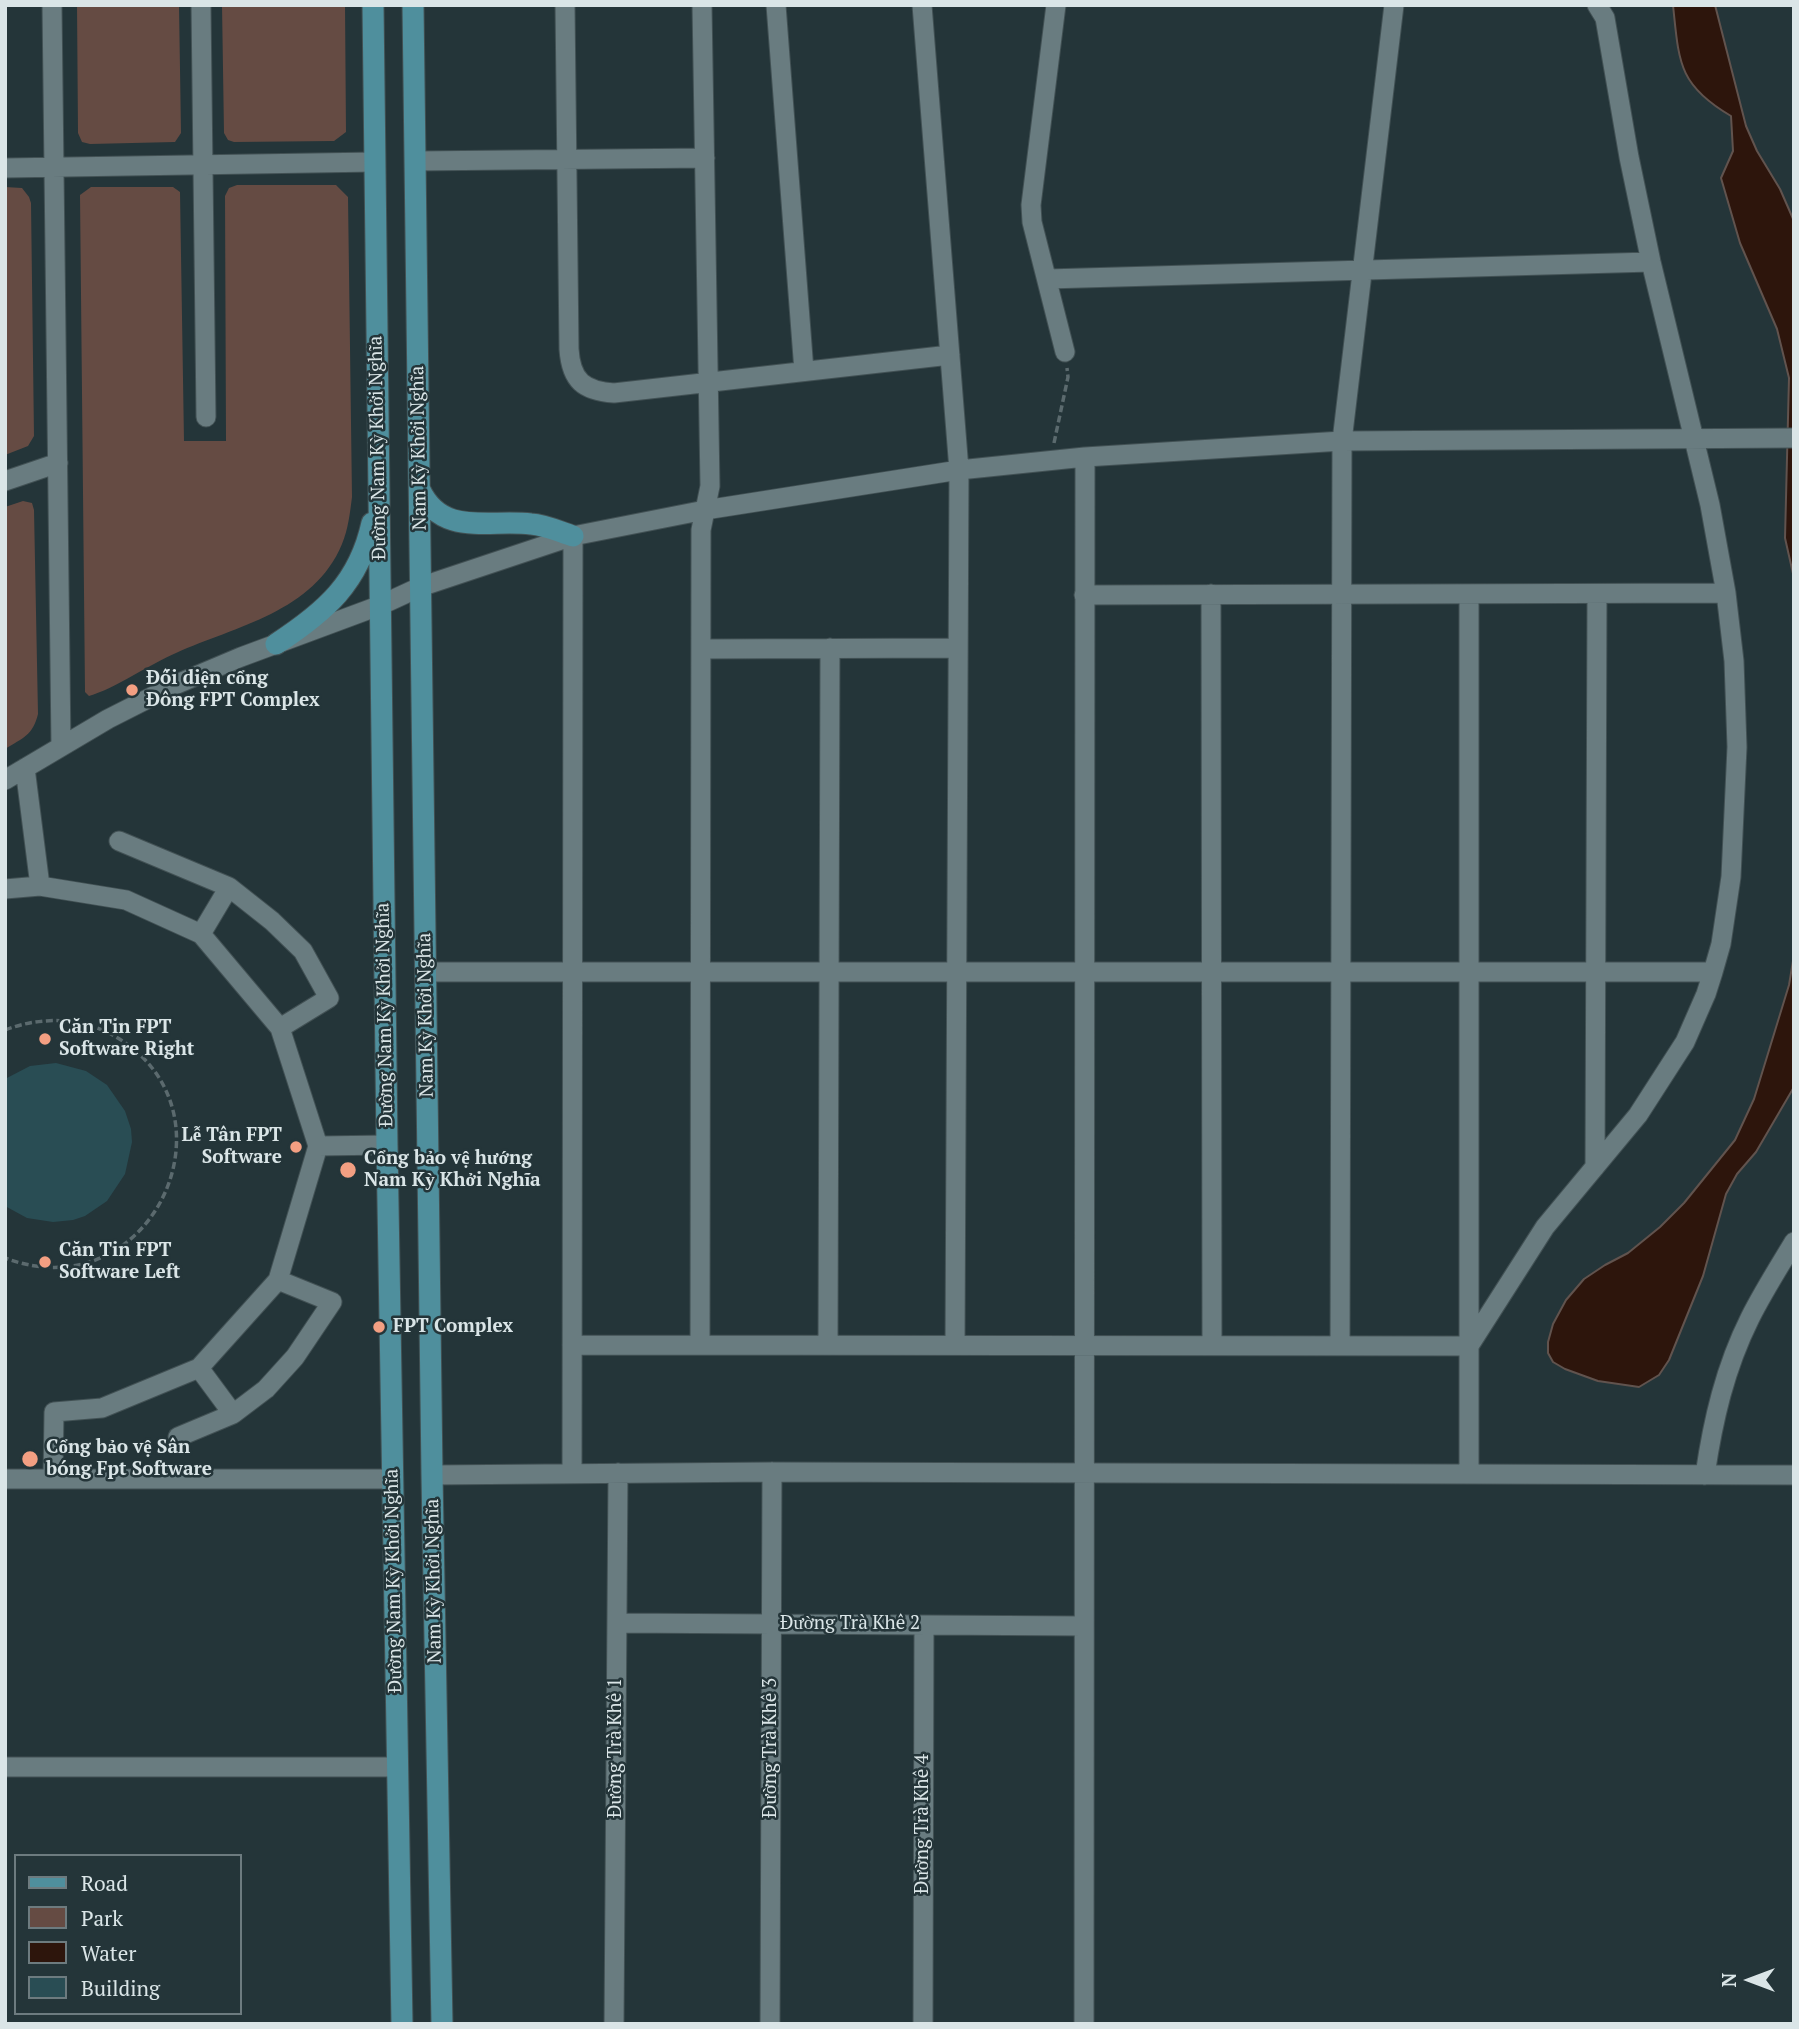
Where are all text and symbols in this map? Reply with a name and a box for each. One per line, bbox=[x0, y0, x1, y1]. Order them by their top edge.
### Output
street label: Đường Nam Kỳ Khởi Nghĩa bbox=[365, 336, 391, 560]
street label: Nam Kỳ Khởi Nghĩa bbox=[406, 365, 432, 531]
place label: Đối diện cổng Đông FPT Complex bbox=[146, 668, 320, 712]
marker: Đối diện cổng Đông FPT Complex bbox=[124, 682, 140, 698]
street label: Đường Nam Kỳ Khởi Nghĩa bbox=[372, 903, 398, 1127]
street label: Nam Kỳ Khởi Nghĩa bbox=[413, 932, 439, 1098]
place label: Căn Tin FPT Software Right bbox=[59, 1017, 194, 1061]
marker: Căn Tin FPT Software Right bbox=[37, 1031, 53, 1047]
place label: Lễ Tân FPT Software bbox=[182, 1125, 282, 1169]
marker: Lễ Tân FPT Software bbox=[288, 1139, 304, 1155]
place label: Cổng bảo vệ hướng Nam Kỳ Khởi Nghĩa bbox=[364, 1148, 541, 1192]
marker: Cổng bảo vệ hướng Nam Kỳ Khởi Nghĩa bbox=[338, 1160, 358, 1180]
place label: Căn Tin FPT Software Left bbox=[59, 1240, 180, 1284]
marker: Căn Tin FPT Software Left bbox=[37, 1254, 53, 1270]
place label: FPT Complex bbox=[393, 1316, 513, 1338]
marker: FPT Complex bbox=[371, 1319, 387, 1335]
place label: Cổng bảo vệ Sân bóng Fpt Software bbox=[46, 1437, 212, 1481]
marker: Cổng bảo vệ Sân bóng Fpt Software bbox=[20, 1449, 40, 1469]
street label: Đường Nam Kỳ Khởi Nghĩa bbox=[381, 1469, 407, 1693]
street label: Nam Kỳ Khởi Nghĩa bbox=[421, 1498, 447, 1664]
street label: Đường Trà Khê 2 bbox=[780, 1613, 920, 1635]
street label: Đường Trà Khê 1 bbox=[605, 1678, 627, 1818]
street label: Đường Trà Khê 3 bbox=[760, 1678, 782, 1818]
street label: Đường Trà Khê 4 bbox=[912, 1754, 934, 1894]
legend bbox=[14, 1854, 242, 2015]
text: Road bbox=[81, 1869, 128, 1897]
text: Park bbox=[81, 1904, 123, 1932]
text: Water bbox=[81, 1939, 136, 1967]
north arrow bbox=[1715, 1945, 1785, 2015]
text: N bbox=[1716, 1973, 1741, 1987]
text: Building bbox=[81, 1974, 160, 2002]

